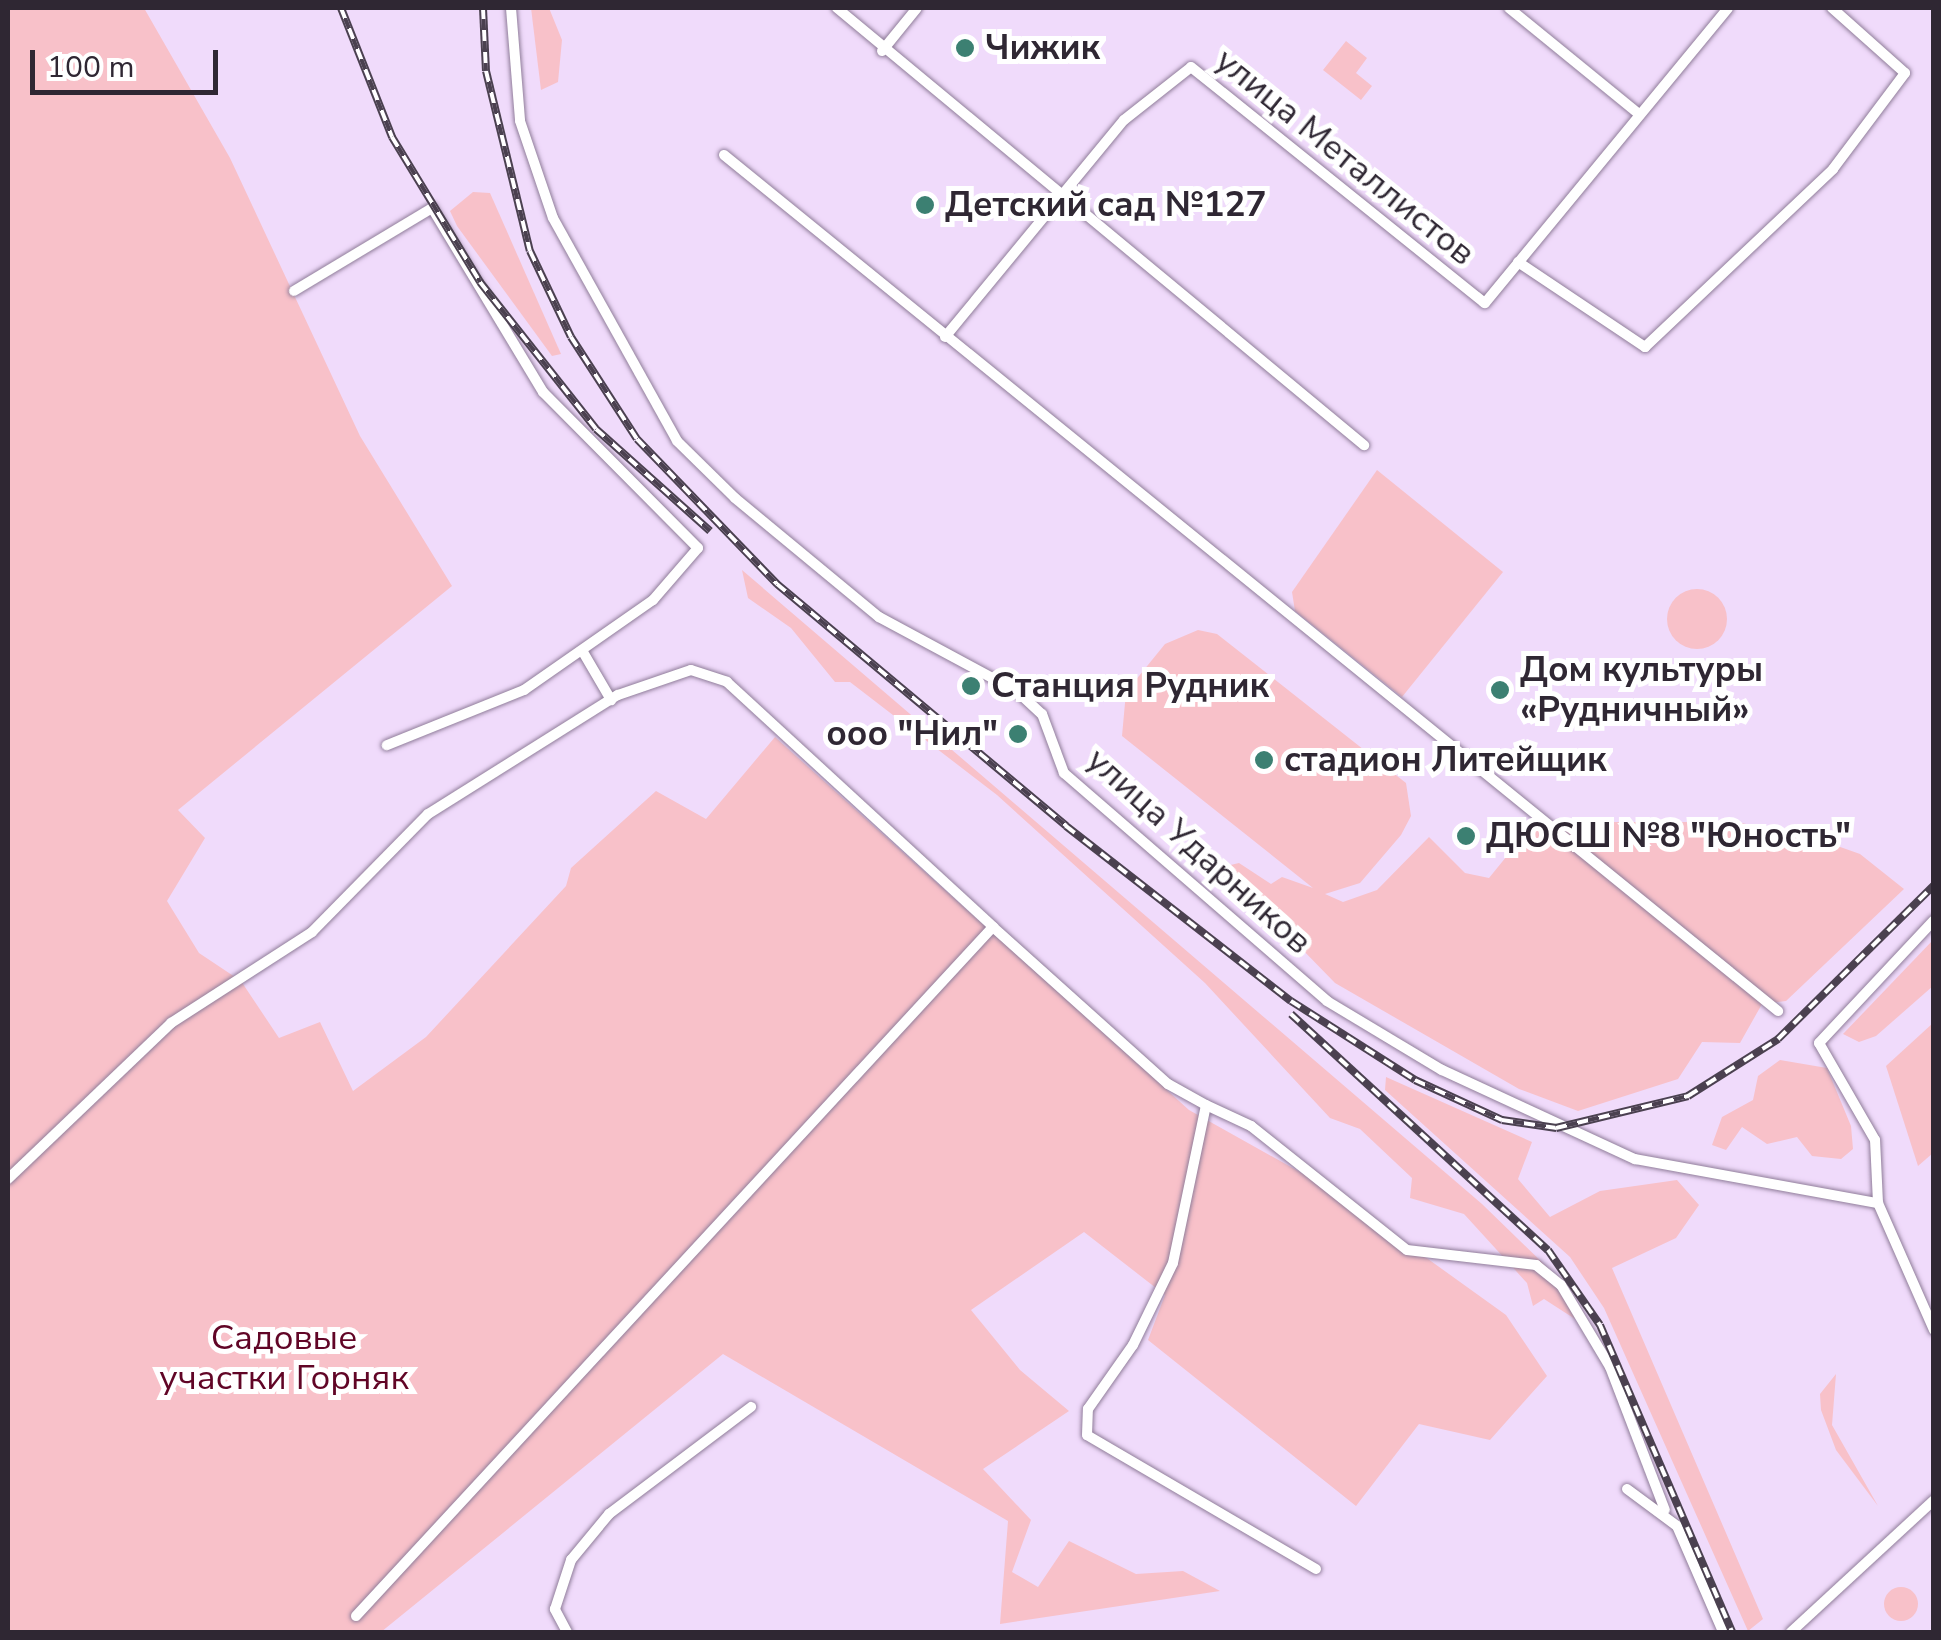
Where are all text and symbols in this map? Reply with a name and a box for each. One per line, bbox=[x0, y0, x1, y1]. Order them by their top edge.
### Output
place label: Чижик bbox=[985, 27, 1100, 69]
scale bar bbox=[35, 30, 222, 92]
marker: Чижик bbox=[954, 37, 976, 59]
street label: улица Металлистов bbox=[1207, 40, 1483, 274]
text: 100 m bbox=[47, 47, 134, 88]
place label: Детский сад №127 bbox=[945, 184, 1266, 226]
marker: Детский сад №127 bbox=[914, 194, 936, 216]
place label: Дом культуры «Рудничный» bbox=[1520, 649, 1763, 731]
place label: Станция Рудник bbox=[991, 665, 1269, 707]
marker: Станция Рудник bbox=[960, 675, 982, 697]
marker: Дом культуры «Рудничный» bbox=[1489, 679, 1511, 701]
place label: ооо "Нил" bbox=[826, 713, 998, 755]
marker: ооо "Нил" bbox=[1007, 723, 1029, 745]
street label: улица Ударников bbox=[1078, 739, 1320, 963]
place label: стадион Литейщик bbox=[1284, 739, 1607, 781]
marker: стадион Литейщик bbox=[1253, 749, 1275, 771]
place label: ДЮСШ №8 "Юность" bbox=[1486, 815, 1851, 857]
marker: ДЮСШ №8 "Юность" bbox=[1455, 825, 1477, 847]
park label: Садовые участки Горняк bbox=[159, 1317, 409, 1399]

